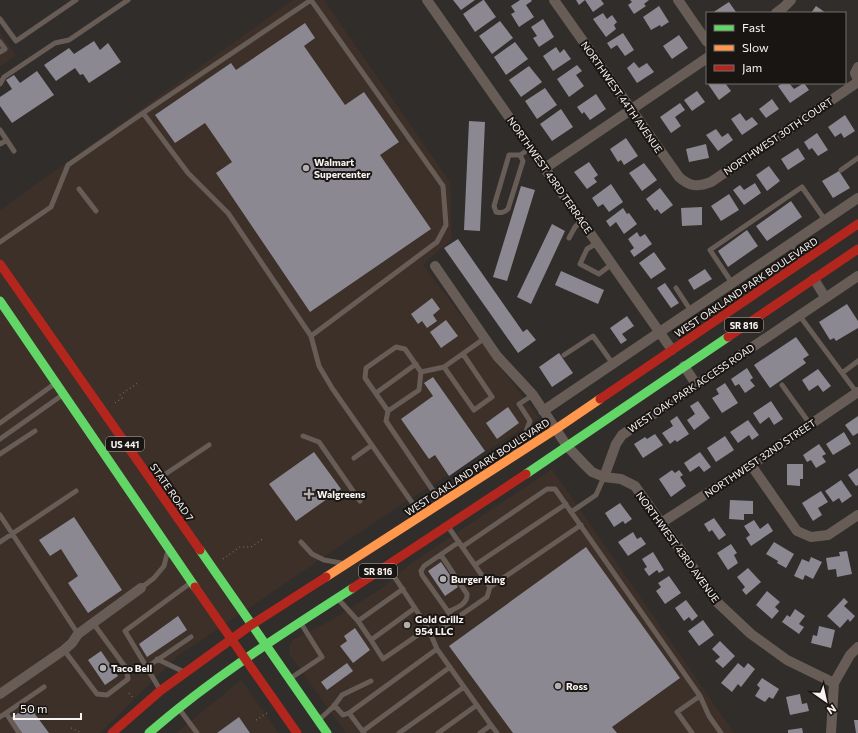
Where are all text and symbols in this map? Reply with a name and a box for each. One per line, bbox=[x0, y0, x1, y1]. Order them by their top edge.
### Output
legend bbox=[706, 12, 846, 84]
text: Fast bbox=[742, 20, 765, 34]
street label: NORTHWEST 44TH AVENUE bbox=[579, 39, 665, 155]
text: Slow bbox=[742, 40, 769, 54]
text: Jam bbox=[742, 60, 762, 75]
street label: NORTHWEST 30TH COURT bbox=[721, 95, 835, 177]
street label: NORTHWEST 43RD TERRACE bbox=[505, 115, 595, 235]
place label: Walmart Supercenter bbox=[314, 156, 370, 180]
marker: Walmart Supercenter bbox=[301, 163, 311, 173]
street label: WEST OAKLAND PARK BOULEVARD bbox=[672, 235, 820, 339]
road number: SR 816 bbox=[725, 318, 763, 332]
street label: WEST OAK PARK ACCESS ROAD bbox=[625, 341, 757, 435]
street label: WEST OAKLAND PARK BOULEVARD bbox=[403, 416, 551, 518]
street label: NORTHWEST 32ND STREET bbox=[702, 416, 818, 500]
road number: US 441 bbox=[106, 437, 144, 451]
street label: STATE ROAD 7 bbox=[148, 461, 196, 523]
place label: Walgreens bbox=[317, 488, 366, 500]
marker: Walgreens bbox=[304, 489, 314, 499]
street label: NORTHWEST 43RD AVENUE bbox=[634, 489, 722, 605]
road number: SR 816 bbox=[359, 564, 397, 578]
place label: Burger King bbox=[451, 573, 506, 585]
marker: Burger King bbox=[438, 574, 448, 584]
place label: Gold Grillz 954 LLC bbox=[415, 613, 464, 637]
marker: Gold Grillz 954 LLC bbox=[402, 620, 412, 630]
place label: Taco Bell bbox=[111, 662, 152, 674]
marker: Taco Bell bbox=[98, 663, 108, 673]
place label: Ross bbox=[566, 680, 588, 692]
marker: Ross bbox=[553, 681, 563, 691]
north arrow bbox=[806, 681, 846, 721]
scale bar bbox=[14, 695, 81, 721]
text: 50 m bbox=[20, 701, 48, 715]
text: N bbox=[825, 702, 839, 717]

